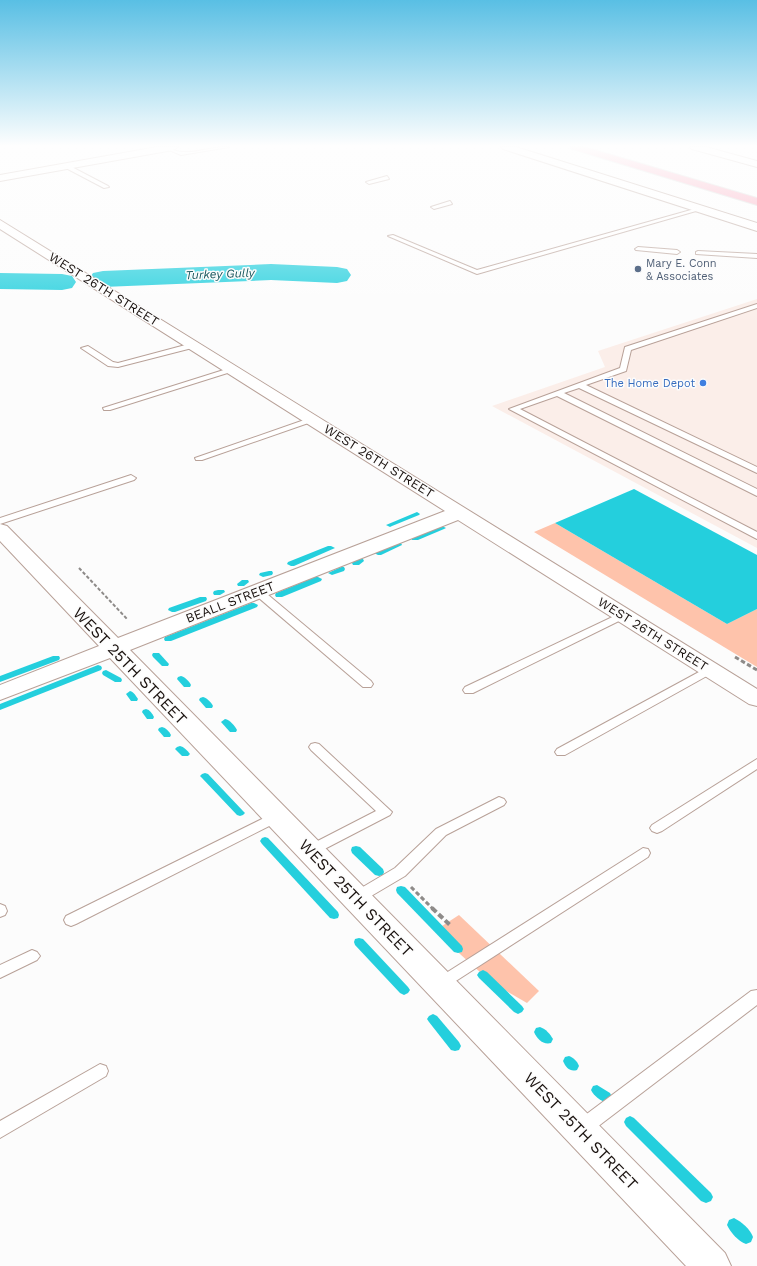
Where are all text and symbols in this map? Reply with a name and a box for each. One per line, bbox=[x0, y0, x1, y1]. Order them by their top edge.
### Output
street label: WEST 26TH STREET bbox=[46, 249, 162, 329]
place label: Mary E. Conn & Associates bbox=[646, 257, 717, 283]
marker: Mary E. Conn & Associates bbox=[633, 264, 643, 274]
water label: Turkey Gully bbox=[185, 266, 256, 282]
place label: The Home Depot bbox=[604, 377, 695, 390]
marker: The Home Depot bbox=[698, 378, 708, 388]
street label: WEST 26TH STREET bbox=[321, 421, 437, 501]
street label: BEALL STREET bbox=[183, 578, 277, 626]
street label: WEST 26TH STREET bbox=[595, 594, 711, 674]
street label: WEST 25TH STREET bbox=[69, 603, 191, 729]
street label: WEST 25TH STREET bbox=[295, 835, 417, 961]
street label: WEST 25TH STREET bbox=[520, 1068, 642, 1194]

